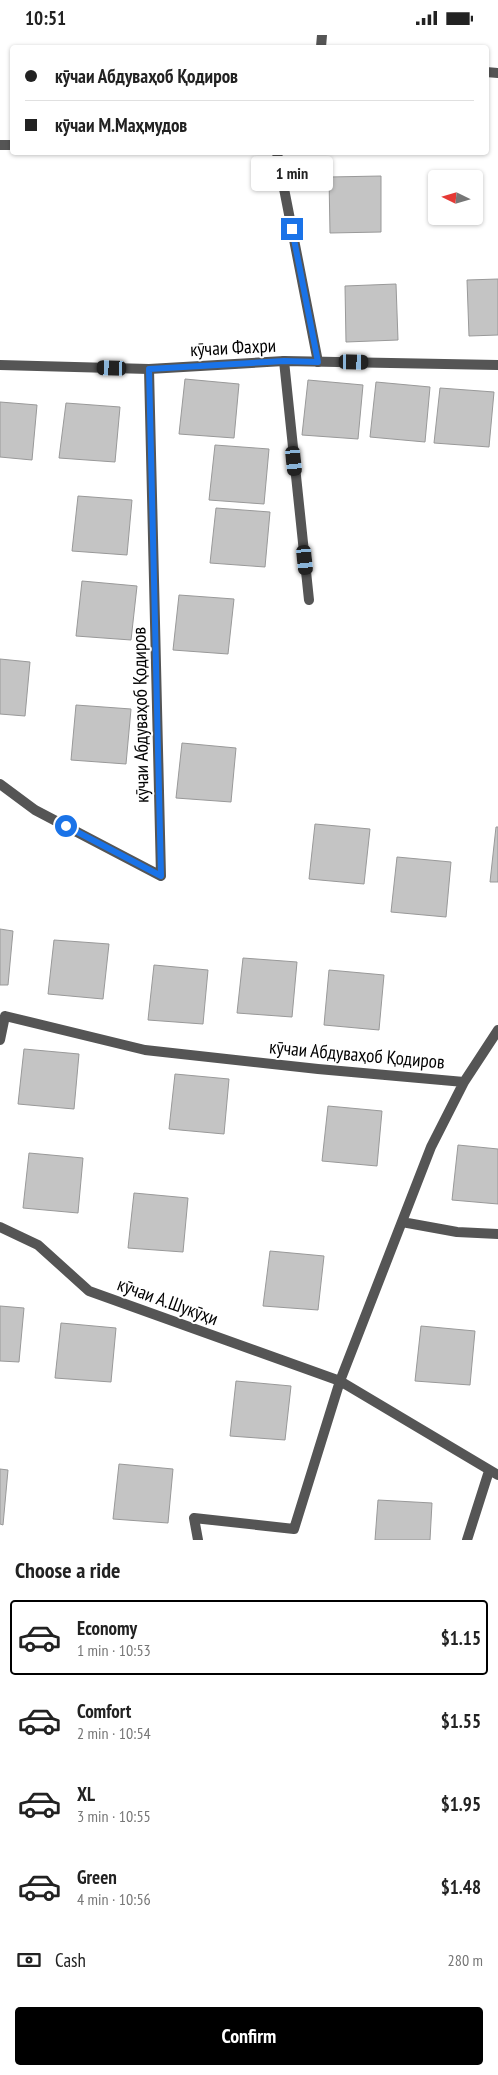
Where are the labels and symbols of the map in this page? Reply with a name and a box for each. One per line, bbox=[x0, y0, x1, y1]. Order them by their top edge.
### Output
callout: 1 min bbox=[251, 156, 333, 191]
north arrow bbox=[428, 170, 482, 225]
route end bbox=[281, 218, 303, 240]
street label: кӯчаи Фахри bbox=[189, 333, 277, 361]
car bbox=[338, 354, 369, 370]
car bbox=[96, 360, 127, 376]
car bbox=[284, 445, 303, 477]
car bbox=[295, 544, 314, 576]
street label: кӯчаи Абдуваҳоб Қодиров bbox=[126, 627, 154, 803]
route start bbox=[55, 815, 77, 837]
street label: кӯчаи Абдуваҳоб Қодиров bbox=[268, 1034, 446, 1074]
street label: кӯчаи А.Шукӯҳи bbox=[114, 1272, 222, 1330]

